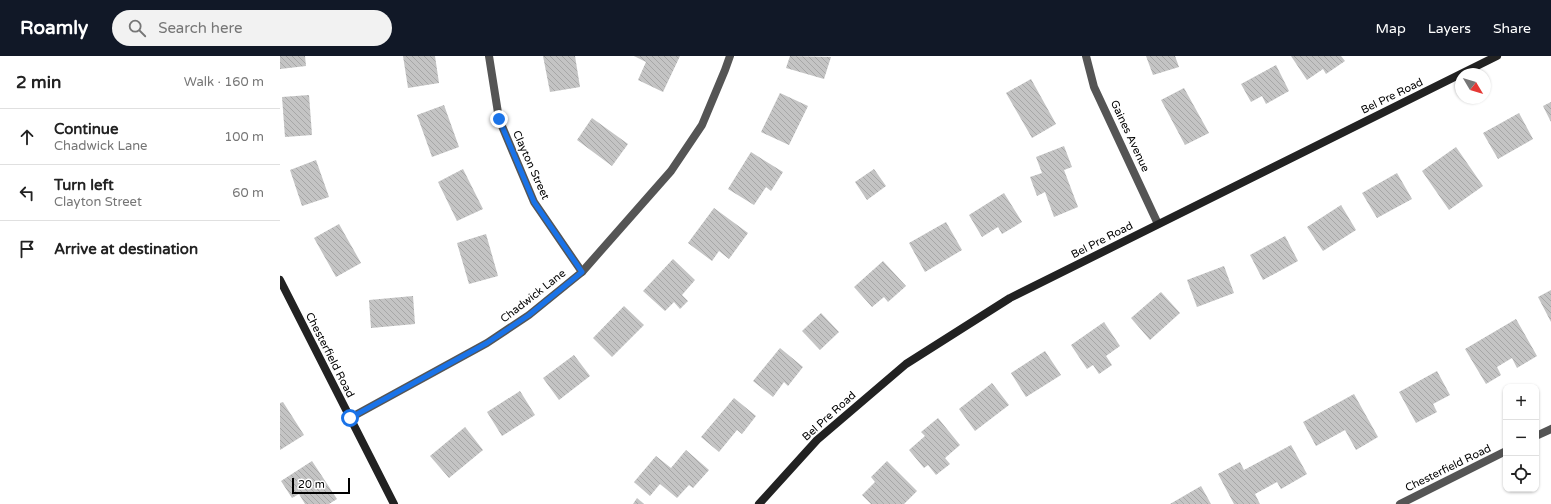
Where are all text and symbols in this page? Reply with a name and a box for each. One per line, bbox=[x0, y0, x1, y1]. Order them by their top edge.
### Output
search box bbox=[112, 10, 392, 46]
text: Roamly bbox=[20, 17, 88, 39]
icon: search bbox=[126, 17, 148, 39]
text: Search here bbox=[158, 19, 243, 37]
text: Map bbox=[1376, 20, 1406, 37]
text: Layers bbox=[1428, 20, 1471, 37]
text: Share bbox=[1493, 20, 1531, 37]
north arrow bbox=[1455, 68, 1491, 104]
text: 2 min bbox=[16, 72, 61, 93]
text: Walk · 160 m bbox=[184, 74, 264, 90]
street label: Bel Pre Road bbox=[1359, 75, 1425, 117]
street label: Gaines Avenue bbox=[1108, 98, 1152, 174]
route end bbox=[490, 110, 508, 128]
text: Continue bbox=[54, 120, 118, 138]
icon: ahead bbox=[16, 126, 38, 148]
street label: Clayton Street bbox=[510, 128, 552, 202]
text: 100 m bbox=[224, 129, 264, 145]
text: Chadwick Lane bbox=[54, 138, 147, 154]
text: Turn left bbox=[54, 176, 114, 194]
icon: left bbox=[16, 182, 38, 204]
text: 60 m bbox=[232, 185, 264, 201]
text: Clayton Street bbox=[54, 194, 142, 210]
street label: Bel Pre Road bbox=[1069, 219, 1135, 261]
icon: arrive bbox=[16, 238, 38, 260]
text: Arrive at destination bbox=[54, 240, 198, 258]
street label: Chadwick Lane bbox=[498, 267, 568, 325]
street label: Chesterfield Road bbox=[303, 310, 357, 400]
map controls bbox=[1503, 384, 1539, 492]
button: + bbox=[1503, 384, 1539, 420]
street label: Bel Pre Road bbox=[800, 389, 858, 443]
route start bbox=[341, 409, 359, 427]
button: − bbox=[1503, 420, 1539, 456]
street label: Chesterfield Road bbox=[1403, 442, 1493, 494]
button: locate bbox=[1503, 456, 1539, 492]
scale bar bbox=[292, 476, 350, 495]
text: 20 m bbox=[298, 478, 325, 491]

